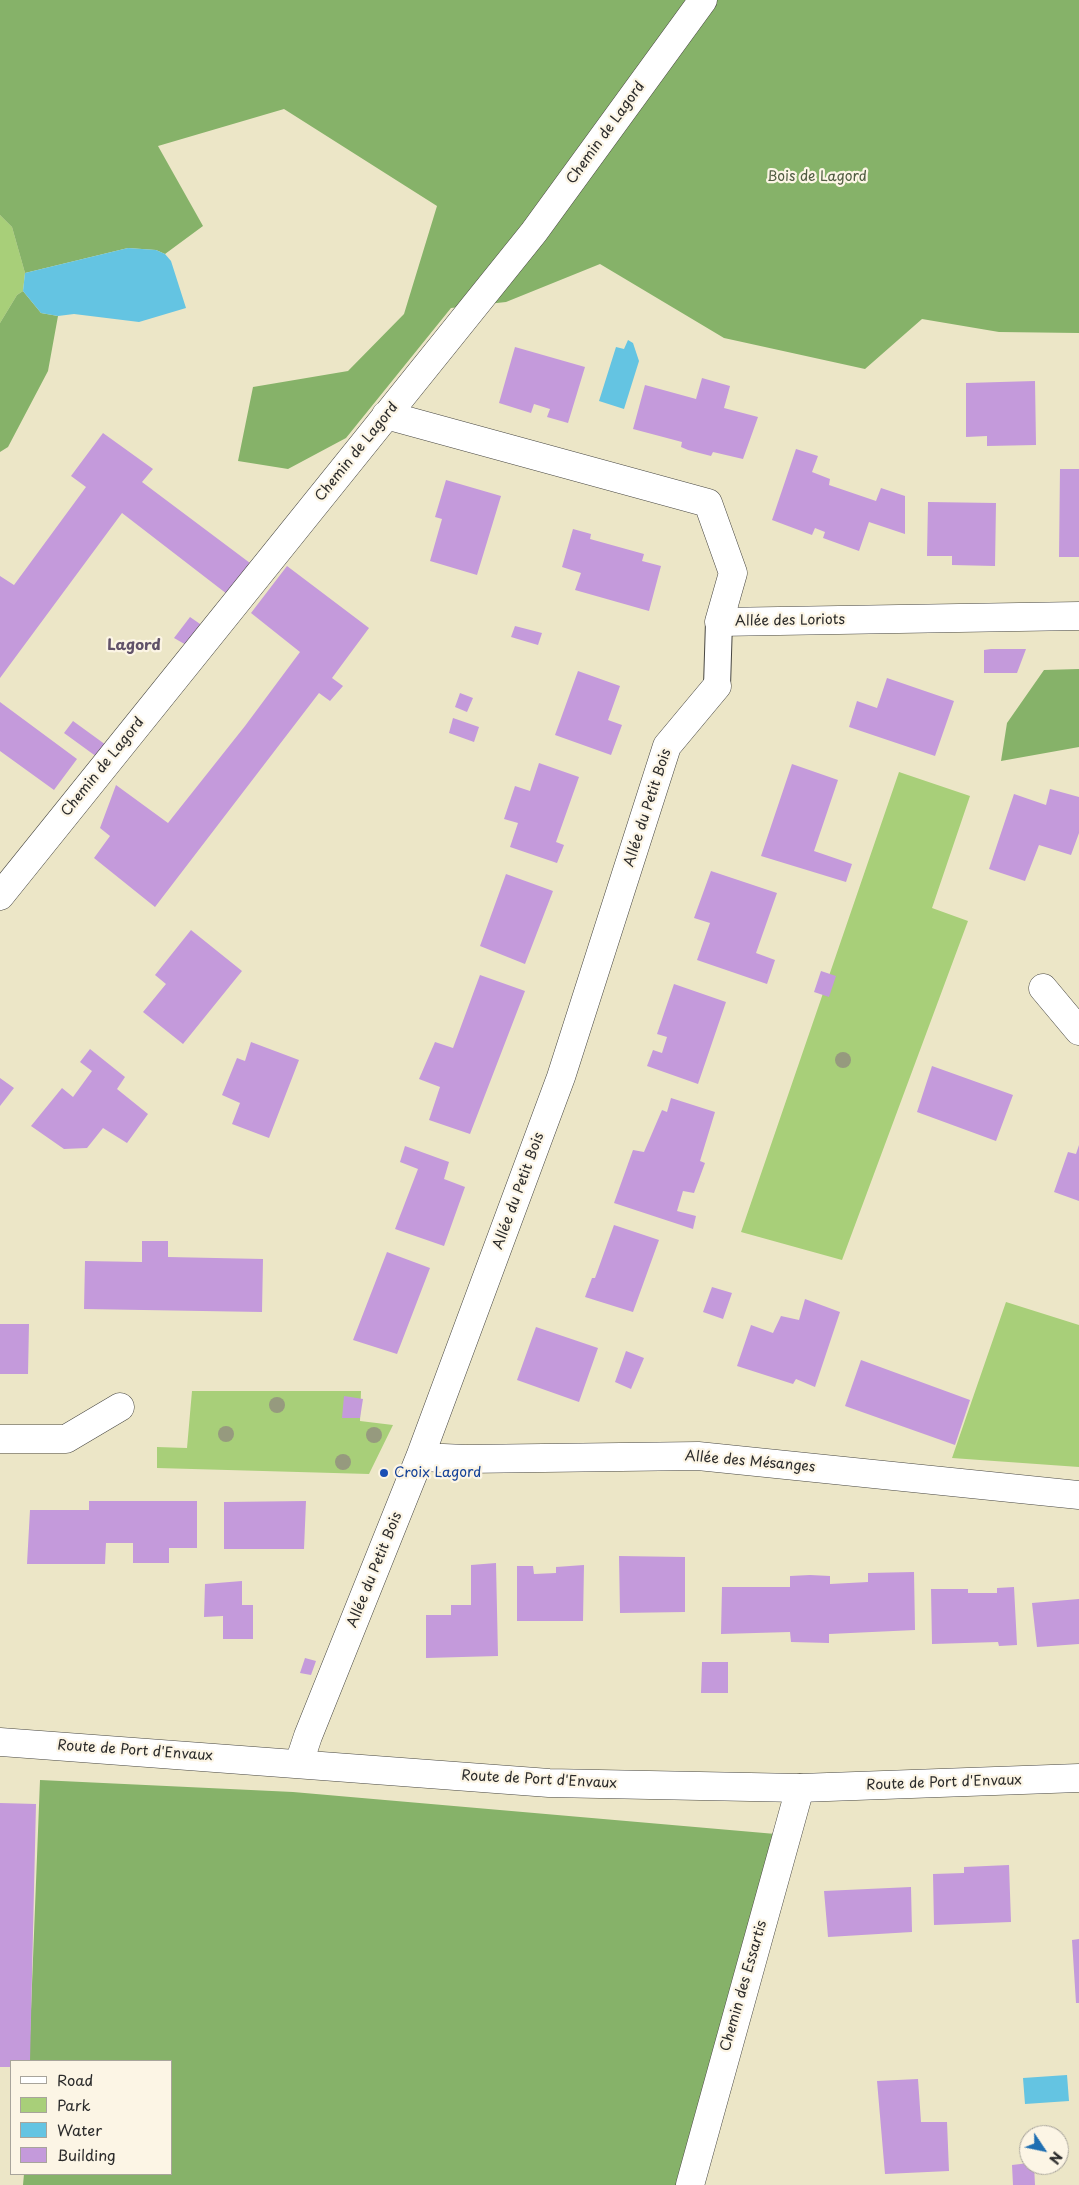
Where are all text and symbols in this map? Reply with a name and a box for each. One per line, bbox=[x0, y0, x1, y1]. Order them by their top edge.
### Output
street label: Chemin de Lagord bbox=[563, 79, 649, 187]
park label: Bois de Lagord bbox=[767, 169, 867, 185]
street label: Chemin de Lagord bbox=[312, 399, 402, 505]
street label: Allée des Loriots bbox=[735, 612, 845, 630]
district label: Lagord bbox=[107, 637, 161, 655]
street label: Chemin de Lagord bbox=[58, 714, 148, 820]
street label: Allée du Petit Bois bbox=[621, 747, 675, 869]
street label: Allée du Petit Bois bbox=[490, 1130, 548, 1252]
street label: Allée des Mésanges bbox=[684, 1448, 816, 1476]
place label: Croix Lagord bbox=[394, 1465, 482, 1481]
marker: Croix Lagord bbox=[378, 1467, 390, 1479]
street label: Allée du Petit Bois bbox=[344, 1510, 406, 1630]
street label: Route de Port d'Envaux bbox=[57, 1737, 213, 1765]
street label: Route de Port d'Envaux bbox=[461, 1768, 617, 1792]
street label: Route de Port d'Envaux bbox=[866, 1772, 1022, 1794]
street label: Chemin des Essartis bbox=[717, 1919, 771, 2053]
legend bbox=[10, 2060, 172, 2175]
text: Road bbox=[57, 2068, 93, 2091]
text: Park bbox=[57, 2093, 91, 2116]
text: Water bbox=[57, 2118, 102, 2141]
north arrow bbox=[1019, 2125, 1069, 2175]
text: Building bbox=[57, 2143, 116, 2166]
text: N bbox=[1044, 2148, 1068, 2169]

